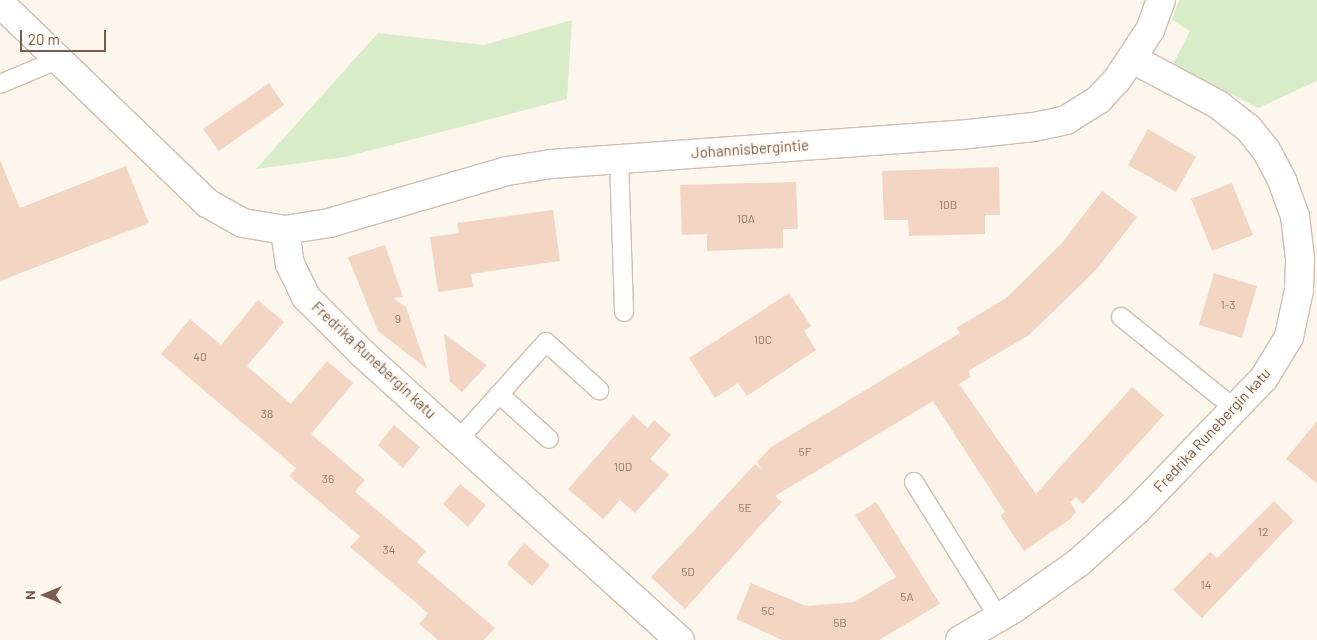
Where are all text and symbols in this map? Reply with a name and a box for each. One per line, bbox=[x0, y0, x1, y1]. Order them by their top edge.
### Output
scale bar bbox=[22, 20, 109, 52]
text: 20 m bbox=[28, 30, 60, 48]
street label: Johannisbergintie bbox=[690, 136, 810, 162]
house number: 10B bbox=[939, 198, 957, 212]
house number: 10A bbox=[737, 212, 755, 226]
street label: Fredrika Runebergin katu bbox=[308, 298, 440, 422]
house number: 1-3 bbox=[1220, 298, 1236, 312]
house number: 9 bbox=[395, 312, 401, 326]
house number: 10C bbox=[754, 333, 772, 347]
house number: 40 bbox=[193, 350, 207, 364]
street label: Fredrika Runebergin katu bbox=[1150, 364, 1274, 496]
house number: 38 bbox=[261, 407, 273, 421]
house number: 5F bbox=[799, 445, 811, 459]
house number: 10D bbox=[614, 460, 632, 474]
house number: 36 bbox=[322, 472, 334, 486]
house number: 5E bbox=[738, 501, 752, 515]
house number: 12 bbox=[1258, 525, 1268, 539]
house number: 34 bbox=[383, 543, 395, 557]
house number: 5D bbox=[681, 565, 695, 579]
north arrow bbox=[20, 570, 70, 620]
house number: 14 bbox=[1201, 578, 1211, 592]
text: N bbox=[21, 590, 38, 600]
house number: 5A bbox=[900, 590, 914, 604]
house number: 5C bbox=[761, 604, 775, 618]
house number: 5B bbox=[833, 616, 847, 630]

